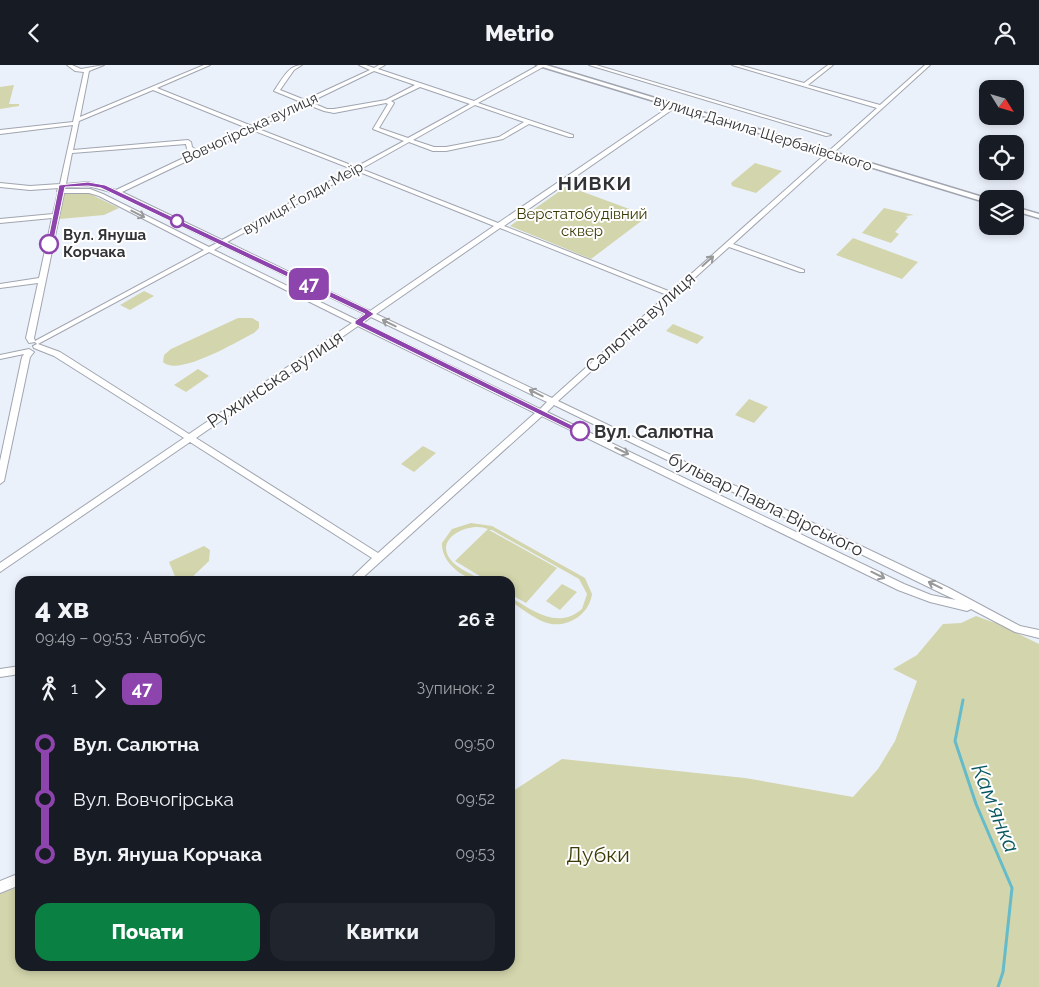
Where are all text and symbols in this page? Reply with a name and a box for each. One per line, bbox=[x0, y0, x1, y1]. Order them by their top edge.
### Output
icon: back bbox=[20, 19, 48, 47]
icon: person bbox=[991, 19, 1019, 47]
text: Metrio bbox=[485, 20, 554, 46]
north arrow bbox=[979, 80, 1024, 125]
map controls bbox=[979, 80, 1024, 235]
street label: Вовчогірська вулиця bbox=[179, 89, 321, 167]
street label: вулиця Данила Щербаківського bbox=[652, 91, 875, 175]
button: locate bbox=[979, 135, 1024, 180]
street label: вулиця Ґолди Меїр bbox=[240, 157, 366, 239]
district label: НИВКИ bbox=[558, 172, 632, 194]
button: layers bbox=[979, 190, 1024, 235]
park label: Верстатобудівний сквер bbox=[516, 205, 648, 240]
one-way arrow bbox=[131, 209, 146, 219]
unlabelled marker bbox=[170, 214, 184, 228]
place label: Вул. Януша Корчака bbox=[63, 226, 147, 261]
marker: Вул. Януша Корчака bbox=[39, 234, 59, 254]
one-way arrow bbox=[701, 256, 714, 267]
street label: Салютна вулиця bbox=[581, 267, 699, 377]
line badge: 47 bbox=[286, 268, 332, 300]
text: 47 bbox=[299, 273, 319, 294]
one-way arrow bbox=[382, 318, 397, 328]
street label: Ружинська вулиця bbox=[203, 326, 347, 432]
one-way arrow bbox=[529, 388, 544, 398]
marker: Вул. Салютна bbox=[570, 421, 590, 441]
place label: Вул. Салютна bbox=[594, 421, 714, 442]
one-way arrow bbox=[614, 447, 629, 457]
street label: бульвар Павла Вірського bbox=[665, 447, 867, 561]
one-way arrow bbox=[870, 571, 885, 581]
one-way arrow bbox=[928, 580, 943, 590]
text: 4 хв bbox=[35, 592, 89, 625]
text: 26 ₴ bbox=[458, 608, 495, 630]
text: 09:49 – 09:53 · Автобус bbox=[35, 628, 206, 647]
icon: walk bbox=[35, 675, 63, 703]
icon: forward bbox=[86, 675, 114, 703]
text: 47 bbox=[132, 678, 152, 699]
text: 1 bbox=[71, 679, 78, 698]
text: Зупинок: 2 bbox=[416, 679, 495, 698]
text: Вул. Салютна bbox=[73, 733, 199, 755]
text: 09:50 bbox=[454, 734, 495, 753]
water label: Кам'янка bbox=[966, 760, 1026, 856]
text: Вул. Вовчогірська bbox=[73, 788, 234, 810]
text: 09:52 bbox=[456, 789, 495, 808]
park label: Дубки bbox=[566, 842, 630, 867]
text: Вул. Януша Корчака bbox=[73, 843, 262, 865]
text: 09:53 bbox=[456, 844, 495, 863]
button: Почати bbox=[35, 903, 260, 961]
button: Квитки bbox=[270, 903, 495, 961]

